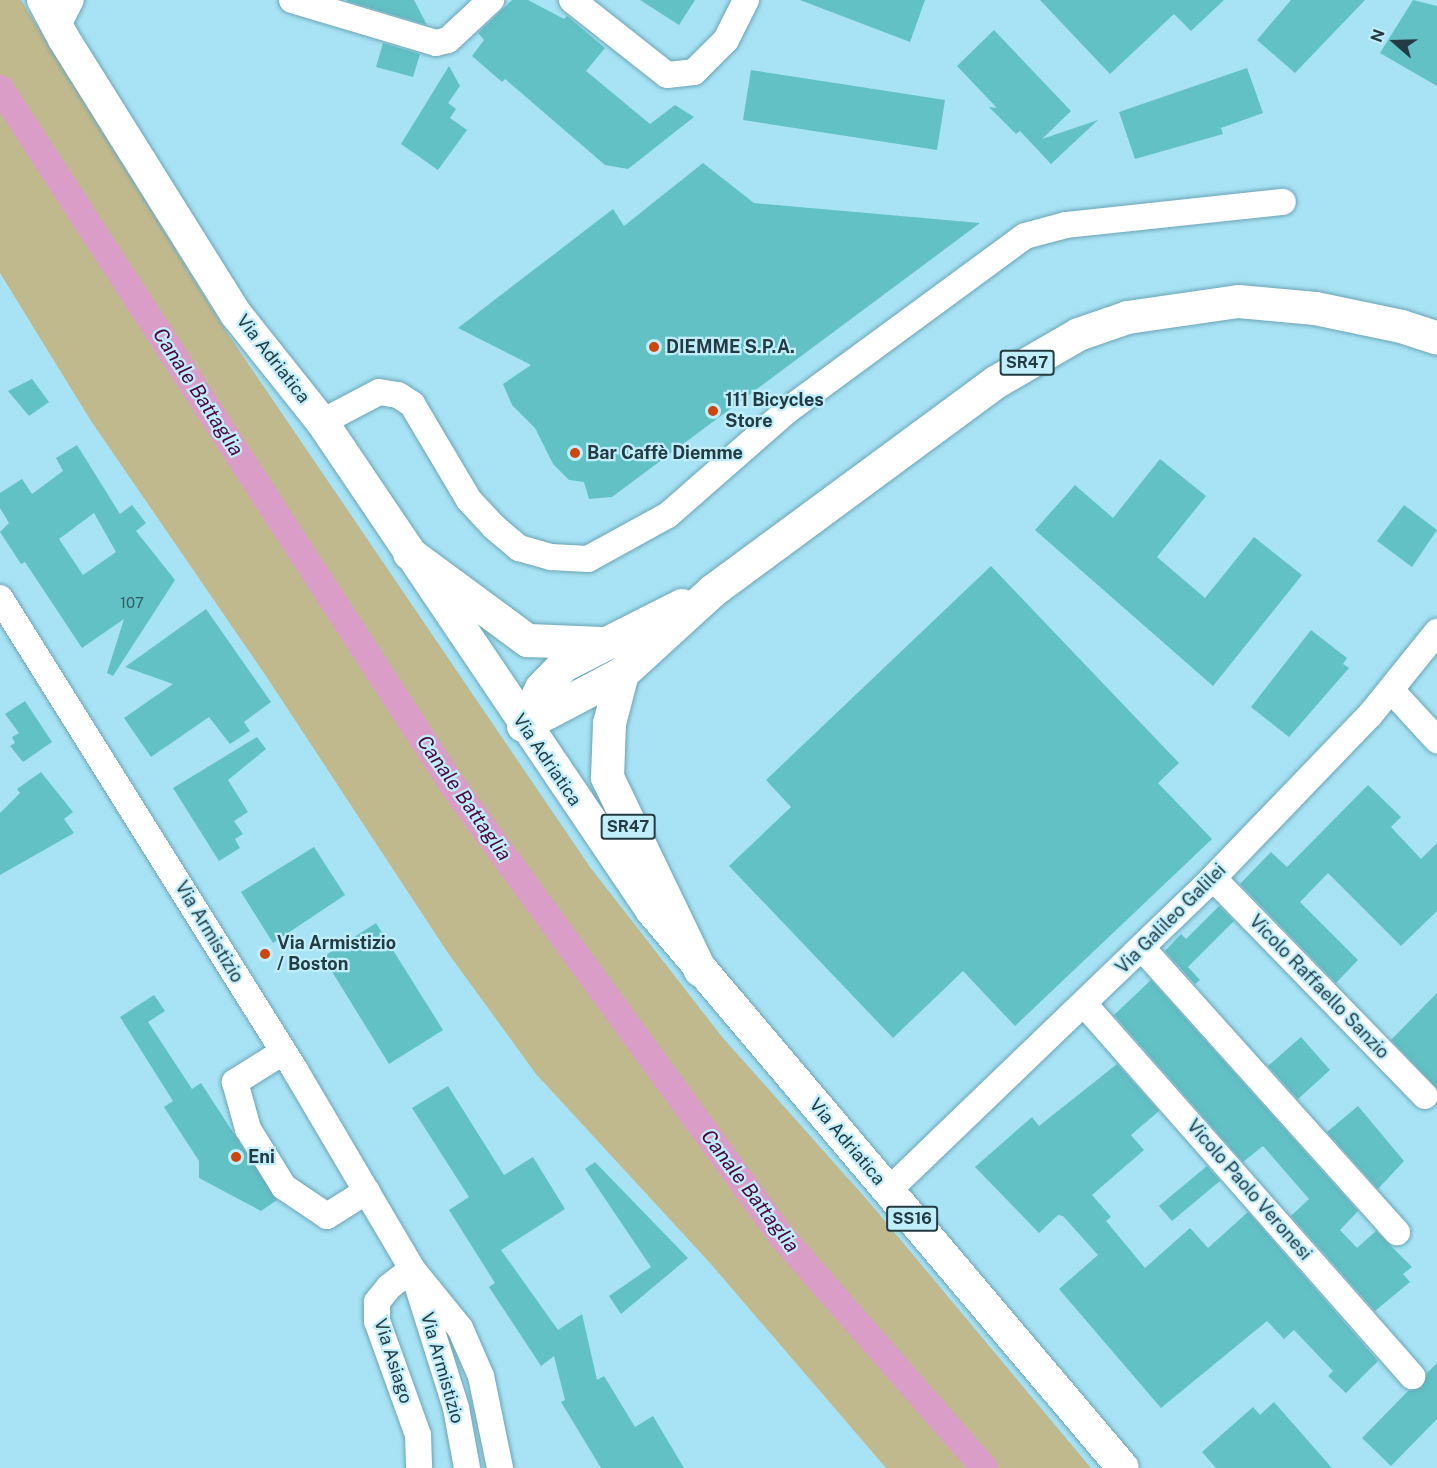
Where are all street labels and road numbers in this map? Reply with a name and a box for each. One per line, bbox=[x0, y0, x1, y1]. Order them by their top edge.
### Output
street label: Via Adriatica bbox=[232, 310, 314, 408]
road number: SR47 bbox=[998, 350, 1056, 376]
street label: Via Adriatica bbox=[508, 710, 586, 810]
road number: SR47 bbox=[600, 814, 656, 840]
street label: Via Galileo Galilei bbox=[1112, 860, 1230, 978]
street label: Via Armistizio bbox=[170, 877, 248, 987]
street label: Vicolo Raffaello Sanzio bbox=[1245, 910, 1393, 1064]
street label: Via Adriatica bbox=[805, 1094, 889, 1190]
street label: Vicolo Paolo Veronesi bbox=[1182, 1115, 1316, 1265]
road number: SS16 bbox=[885, 1206, 939, 1232]
street label: Via Armistizio bbox=[416, 1310, 468, 1426]
street label: Via Asiago bbox=[369, 1316, 417, 1406]

